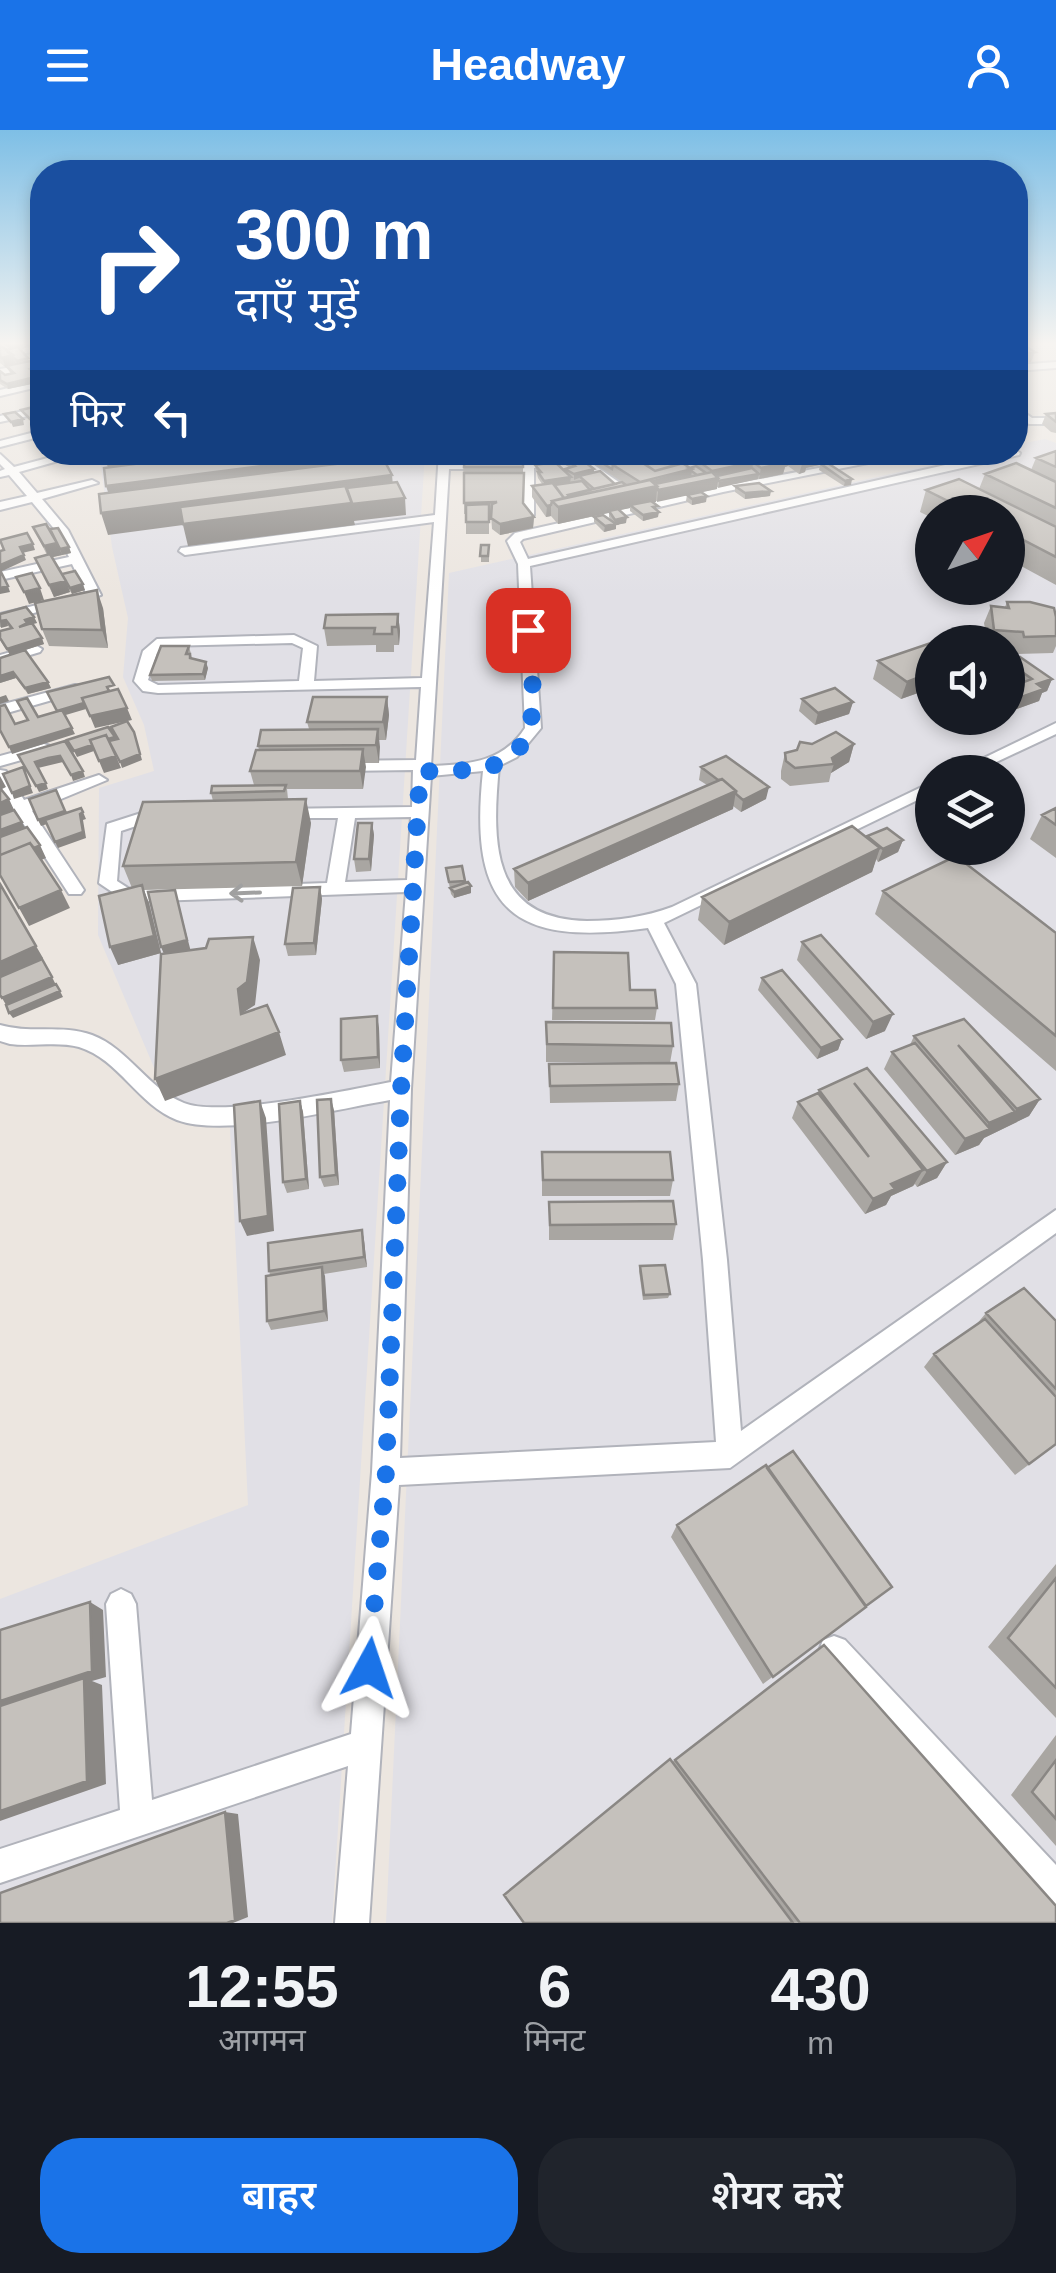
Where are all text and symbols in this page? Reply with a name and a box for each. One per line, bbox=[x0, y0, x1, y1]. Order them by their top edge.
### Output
icon: menu bbox=[40, 38, 95, 93]
icon: person bbox=[961, 38, 1016, 93]
text: Headway bbox=[430, 39, 626, 90]
text: 300 m bbox=[235, 196, 433, 274]
icon: right bbox=[70, 200, 200, 330]
text: दाएँ मुड़ें bbox=[235, 278, 359, 329]
icon: left bbox=[145, 390, 200, 445]
text: फिर bbox=[70, 393, 125, 435]
north arrow bbox=[915, 495, 1025, 605]
map controls bbox=[915, 495, 1025, 865]
pin bbox=[486, 588, 571, 673]
icon: arrive bbox=[501, 603, 556, 658]
button: sound bbox=[915, 625, 1025, 735]
button: layers bbox=[915, 755, 1025, 865]
one-way arrow bbox=[230, 883, 262, 902]
position arrow bbox=[317, 1616, 421, 1720]
text: 12:55 bbox=[185, 1953, 339, 2020]
text: 6 bbox=[538, 1953, 571, 2020]
text: 430 bbox=[771, 1956, 871, 2023]
text: आगमन bbox=[218, 2022, 306, 2058]
text: मिनट bbox=[524, 2022, 585, 2058]
text: m bbox=[807, 2025, 834, 2061]
button: बाहर bbox=[40, 2138, 518, 2253]
button: शेयर करें bbox=[538, 2138, 1016, 2253]

